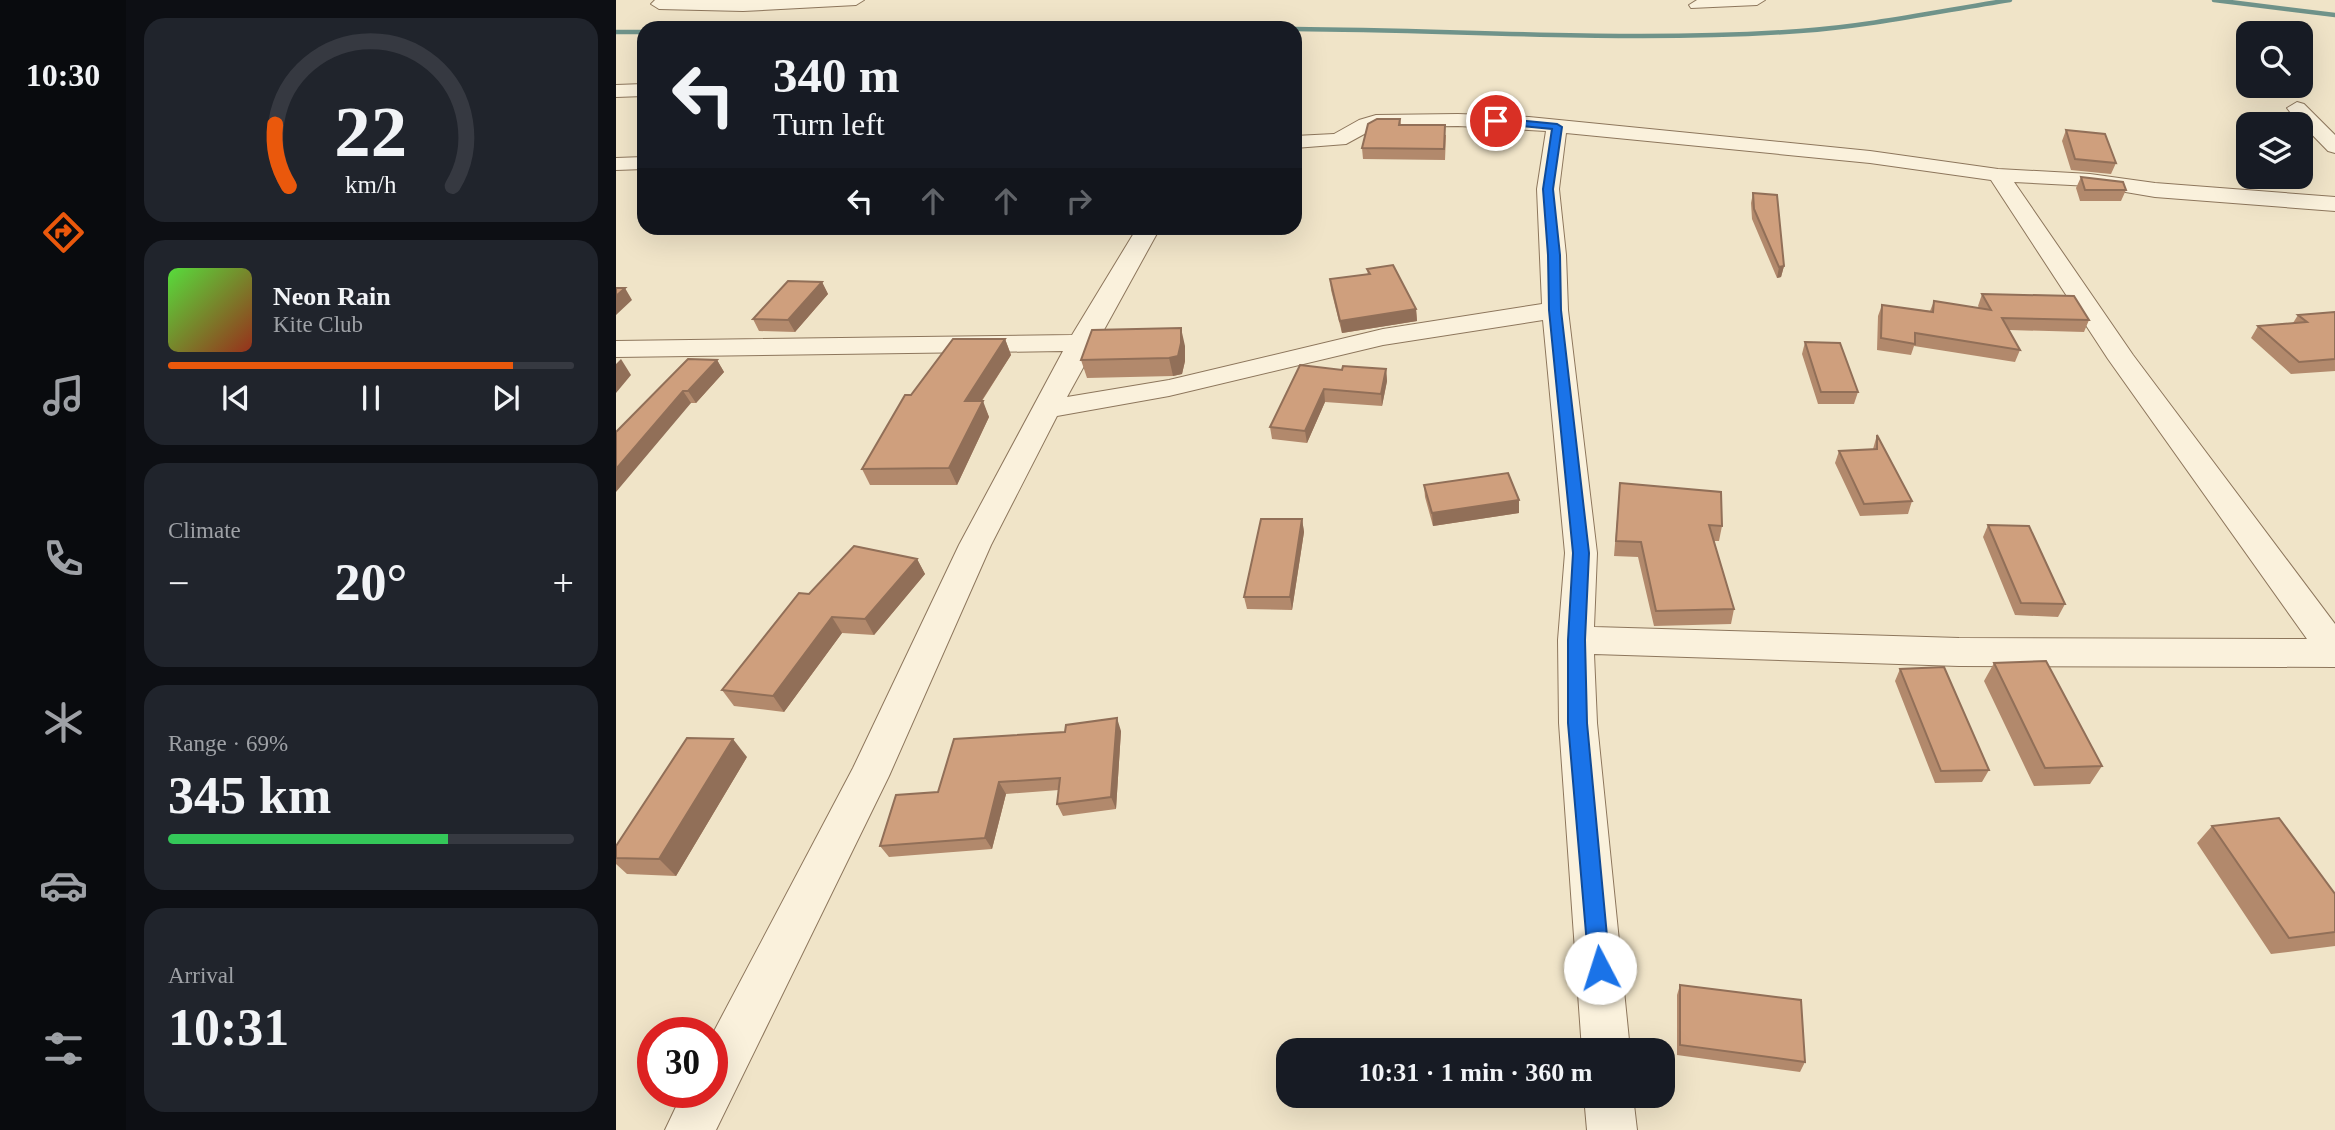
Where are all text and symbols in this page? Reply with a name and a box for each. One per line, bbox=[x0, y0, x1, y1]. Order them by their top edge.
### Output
map controls bbox=[2236, 21, 2313, 189]
button: search bbox=[2236, 21, 2313, 98]
text: 340 m bbox=[773, 48, 900, 103]
icon: left bbox=[658, 49, 749, 140]
text: 10:30 bbox=[26, 57, 100, 93]
pin bbox=[1466, 91, 1526, 151]
text: 22 bbox=[335, 92, 407, 173]
icon: arrive bbox=[1477, 102, 1515, 140]
text: Turn left bbox=[773, 106, 885, 142]
button: layers bbox=[2236, 112, 2313, 189]
text: km/h bbox=[345, 171, 397, 198]
icon: left bbox=[841, 182, 879, 220]
icon: ahead bbox=[914, 182, 952, 220]
icon: ahead bbox=[987, 182, 1025, 220]
icon: right bbox=[1060, 182, 1098, 220]
icon: directions bbox=[39, 208, 88, 257]
text: Neon Rain bbox=[273, 282, 391, 311]
text: Kite Club bbox=[273, 312, 363, 337]
icon: music bbox=[39, 371, 88, 420]
icon: previous bbox=[217, 379, 255, 417]
icon: pause bbox=[352, 379, 390, 417]
icon: next bbox=[487, 379, 525, 417]
text: Climate bbox=[168, 518, 241, 543]
icon: phone bbox=[39, 534, 88, 583]
text: 20° bbox=[335, 554, 407, 611]
text: − bbox=[168, 562, 189, 604]
text: + bbox=[553, 562, 574, 604]
icon: climate bbox=[39, 698, 88, 747]
text: Range · 69% bbox=[168, 731, 288, 756]
text: 345 km bbox=[168, 767, 331, 824]
icon: car bbox=[39, 861, 88, 910]
position arrow bbox=[1563, 931, 1637, 1005]
text: Arrival bbox=[168, 963, 234, 988]
text: 10:31 bbox=[168, 999, 289, 1056]
speed limit sign: 30 bbox=[637, 1017, 728, 1108]
icon: filters bbox=[39, 1024, 88, 1073]
text: 10:31 · 1 min · 360 m bbox=[1359, 1058, 1593, 1087]

